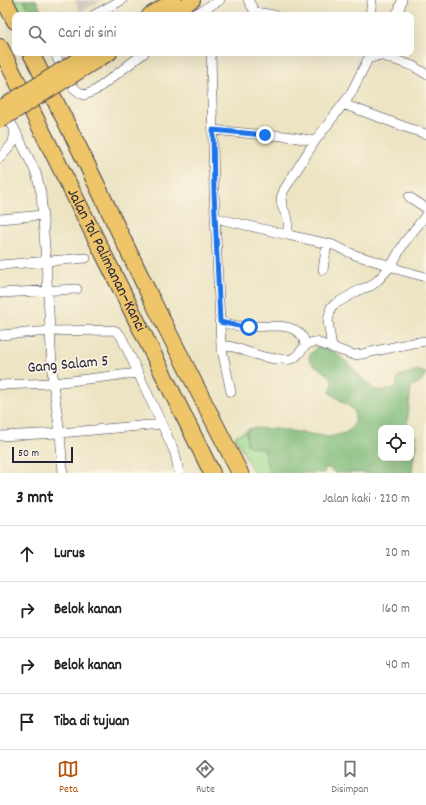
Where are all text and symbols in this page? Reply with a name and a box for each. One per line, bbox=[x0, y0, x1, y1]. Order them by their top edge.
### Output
search box bbox=[12, 12, 414, 56]
icon: search bbox=[26, 23, 48, 45]
text: Cari di sini bbox=[58, 23, 116, 45]
route end bbox=[256, 126, 274, 144]
street label: Jalan Tol Palimanan–Kanci bbox=[61, 184, 152, 335]
route start bbox=[240, 318, 258, 336]
street label: Gang Salam 5 bbox=[26, 350, 110, 380]
map controls bbox=[378, 425, 414, 461]
button: locate bbox=[378, 425, 414, 461]
scale bar bbox=[12, 445, 73, 464]
text: 50 m bbox=[18, 446, 39, 462]
text: 3 mnt bbox=[16, 487, 53, 511]
text: Jalan kaki · 220 m bbox=[323, 490, 410, 509]
icon: ahead bbox=[16, 543, 38, 565]
text: Lurus bbox=[54, 543, 85, 565]
text: 20 m bbox=[385, 544, 410, 563]
icon: right bbox=[16, 599, 38, 621]
text: Belok kanan bbox=[54, 599, 122, 621]
text: 160 m bbox=[382, 600, 410, 619]
icon: right bbox=[16, 655, 38, 677]
text: Belok kanan bbox=[54, 655, 122, 677]
text: 40 m bbox=[386, 656, 410, 675]
icon: arrive bbox=[16, 711, 38, 733]
text: Tiba di tujuan bbox=[54, 711, 129, 733]
tab: Peta bbox=[57, 758, 79, 798]
tab: Rute bbox=[194, 758, 216, 798]
tab: Disimpan bbox=[331, 758, 369, 798]

